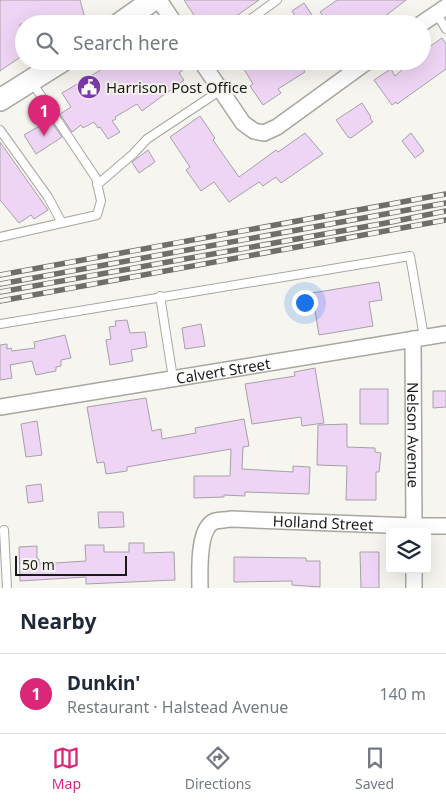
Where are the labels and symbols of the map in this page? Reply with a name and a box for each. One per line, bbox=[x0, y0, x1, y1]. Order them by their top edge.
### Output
public building icon: Harrison Post Office bbox=[76, 74, 102, 100]
place label: Harrison Post Office bbox=[106, 77, 247, 97]
pin: 1 bbox=[28, 95, 60, 136]
your location bbox=[292, 290, 318, 316]
street label: Calvert Street bbox=[174, 353, 272, 388]
street label: Nelson Avenue bbox=[403, 382, 424, 488]
street label: Holland Street bbox=[272, 511, 374, 534]
scale bar bbox=[15, 553, 128, 576]

